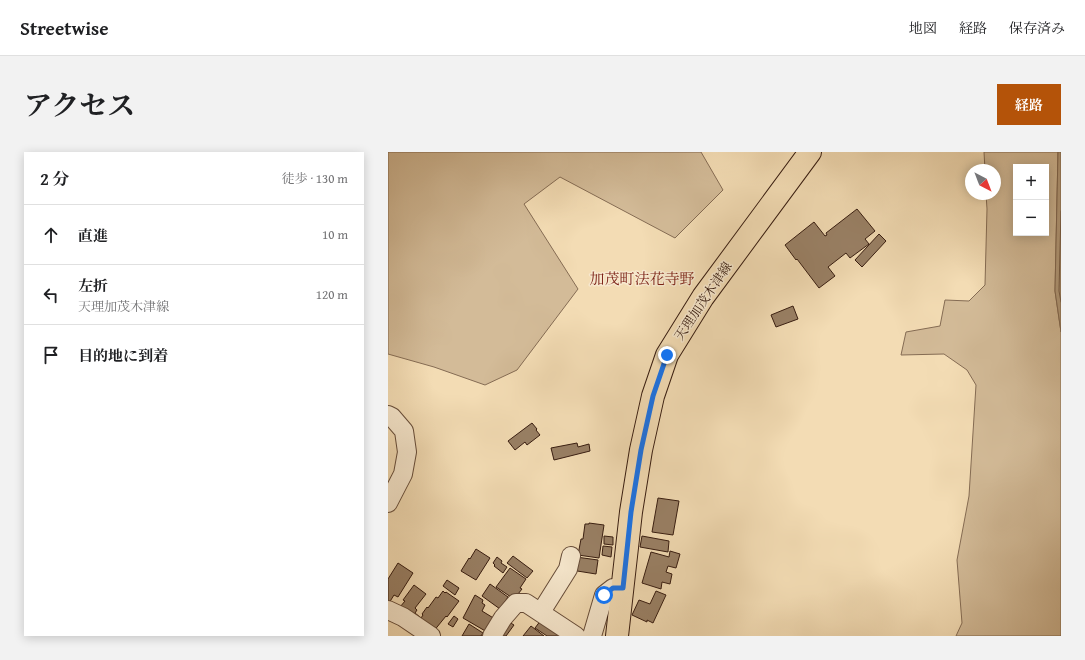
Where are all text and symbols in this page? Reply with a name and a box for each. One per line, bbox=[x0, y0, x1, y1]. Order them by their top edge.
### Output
text: Streetwise bbox=[20, 14, 109, 42]
text: 地図 bbox=[909, 18, 937, 38]
text: 経路 bbox=[959, 18, 987, 38]
text: 保存済み bbox=[1009, 18, 1065, 38]
text: アクセス bbox=[24, 84, 135, 125]
button: 経路 bbox=[997, 84, 1061, 125]
north arrow bbox=[965, 164, 1001, 200]
map controls bbox=[1013, 164, 1049, 236]
button: + bbox=[1013, 164, 1049, 200]
text: 2 分 bbox=[40, 166, 70, 191]
text: 徒歩 · 130 m bbox=[282, 169, 348, 188]
button: − bbox=[1013, 200, 1049, 236]
icon: ahead bbox=[40, 224, 62, 246]
text: 直進 bbox=[78, 225, 108, 246]
text: 10 m bbox=[322, 225, 348, 244]
street label: 天理加茂木津線 bbox=[670, 258, 736, 344]
district label: 加茂町法花寺野 bbox=[589, 268, 695, 289]
text: 左折 bbox=[78, 275, 108, 296]
icon: left bbox=[40, 284, 62, 306]
text: 120 m bbox=[316, 285, 348, 304]
text: 天理加茂木津線 bbox=[78, 297, 169, 316]
icon: arrive bbox=[40, 344, 62, 366]
text: 目的地に到着 bbox=[78, 345, 168, 366]
route end bbox=[658, 346, 676, 364]
route start bbox=[595, 586, 613, 604]

